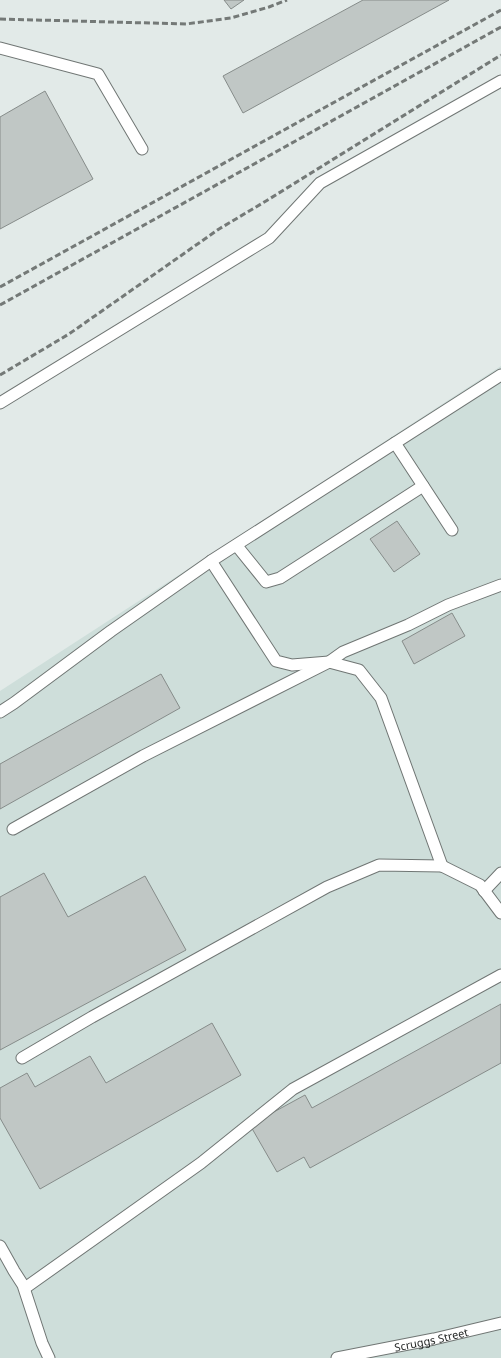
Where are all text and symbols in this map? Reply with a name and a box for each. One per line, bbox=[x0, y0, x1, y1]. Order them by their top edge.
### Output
street label: Scruggs Street bbox=[393, 1324, 470, 1354]

